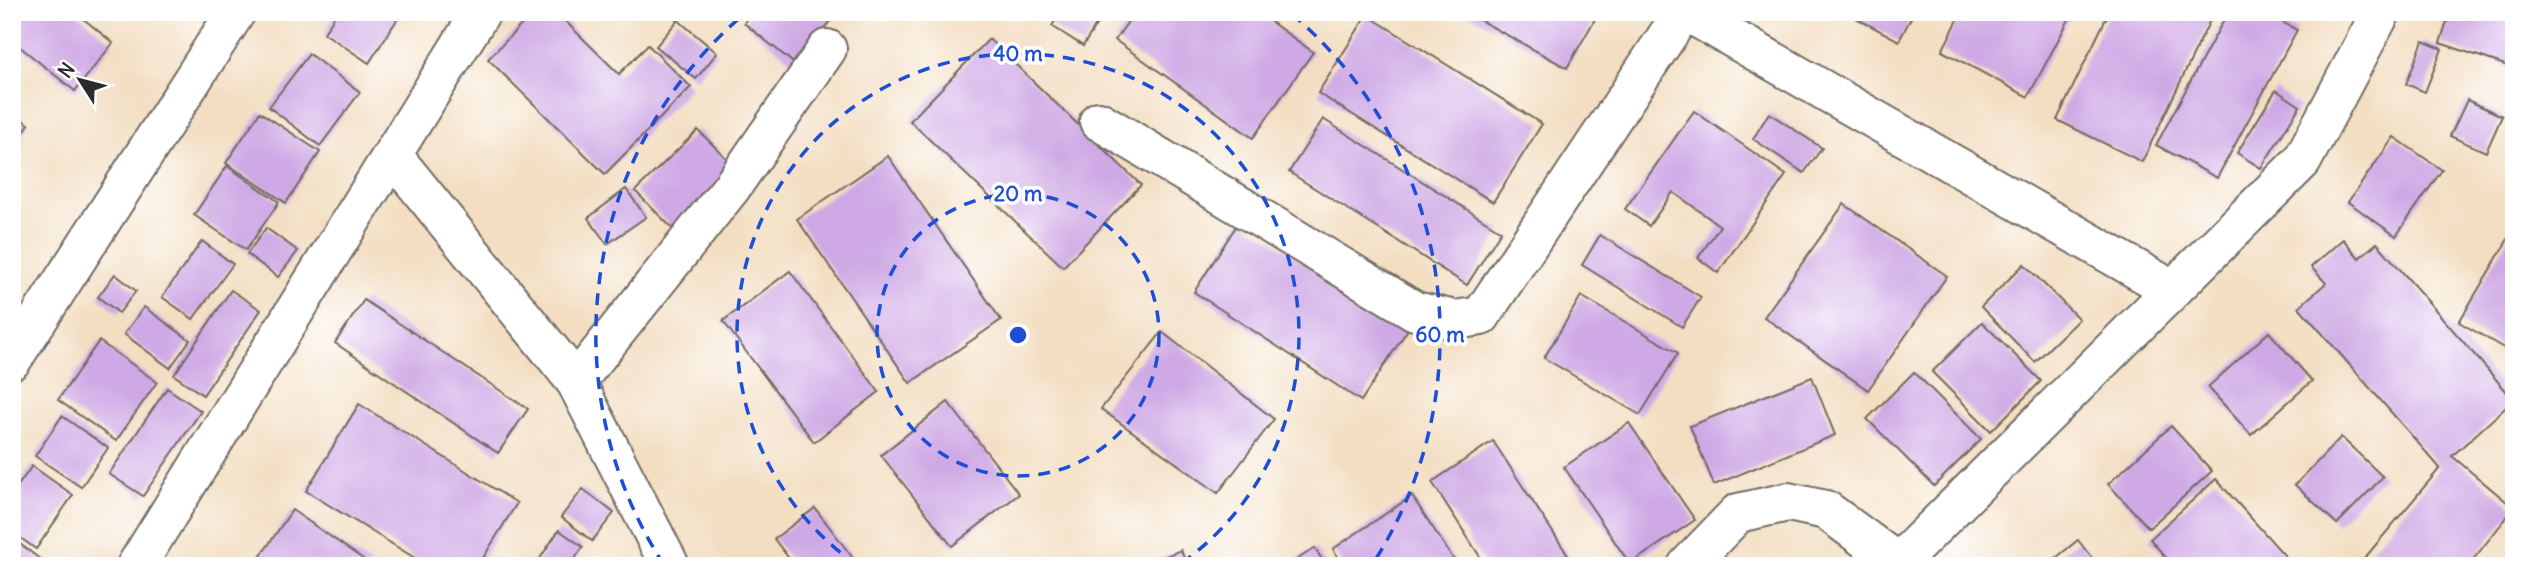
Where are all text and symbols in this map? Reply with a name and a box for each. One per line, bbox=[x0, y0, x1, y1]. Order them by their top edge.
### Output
text: 40 m bbox=[993, 40, 1043, 67]
north arrow bbox=[46, 46, 116, 116]
text: N bbox=[53, 58, 80, 82]
text: 20 m bbox=[994, 180, 1043, 207]
text: 60 m bbox=[1415, 321, 1465, 348]
centre of rings bbox=[1006, 323, 1030, 347]

